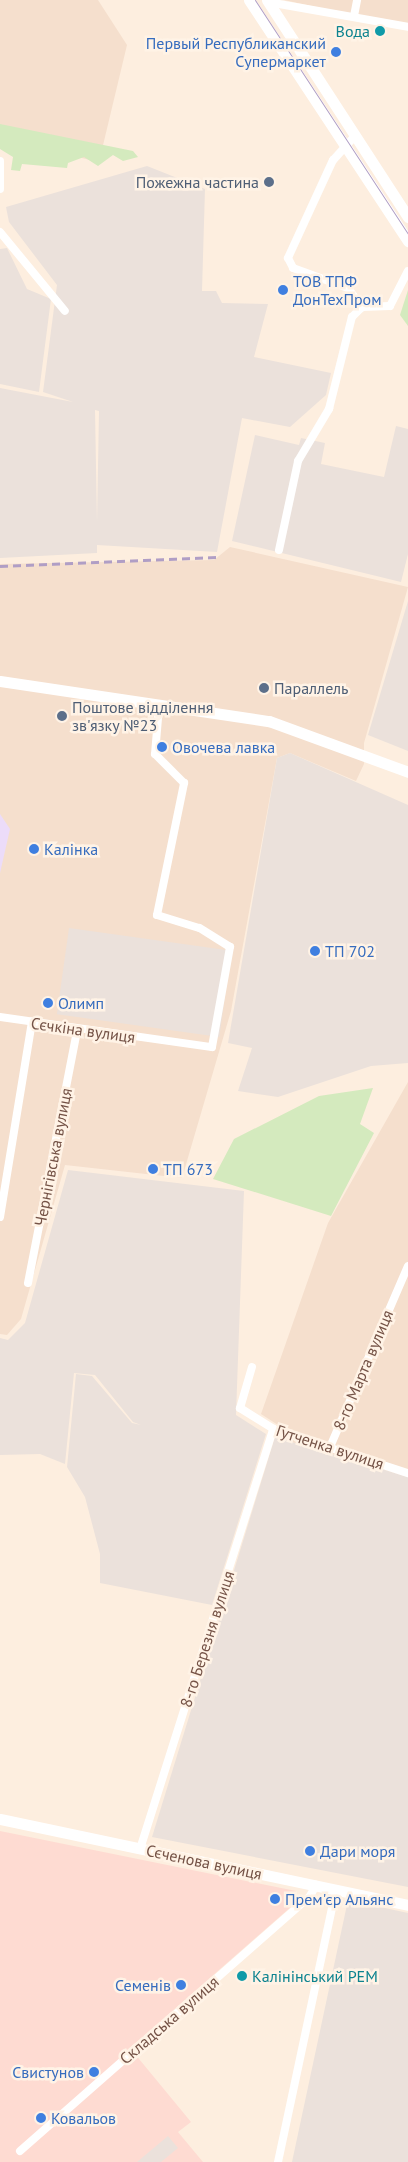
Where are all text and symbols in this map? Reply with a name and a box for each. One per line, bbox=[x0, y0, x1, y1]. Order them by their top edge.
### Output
place label: Вода bbox=[336, 21, 370, 41]
marker: Вода bbox=[374, 25, 386, 37]
place label: Первый Республиканский Супермаркет bbox=[146, 33, 326, 71]
marker: Первый Республиканский Супермаркет bbox=[330, 46, 342, 58]
place label: Пожежна частина bbox=[136, 172, 259, 192]
marker: Пожежна частина bbox=[263, 176, 275, 188]
place label: ТОВ ТПФ ДонТехПром bbox=[293, 271, 381, 309]
marker: ТОВ ТПФ ДонТехПром bbox=[277, 284, 289, 296]
place label: Параллель bbox=[274, 678, 348, 698]
marker: Параллель bbox=[258, 682, 270, 694]
place label: Поштове відділення зв'язку №23 bbox=[72, 697, 213, 735]
marker: Поштове відділення зв'язку №23 bbox=[56, 710, 68, 722]
place label: Овочева лавка bbox=[172, 737, 275, 757]
marker: Овочева лавка bbox=[156, 741, 168, 753]
place label: Калінка bbox=[44, 839, 98, 859]
marker: Калінка bbox=[28, 843, 40, 855]
place label: ТП 702 bbox=[325, 941, 375, 961]
marker: ТП 702 bbox=[309, 945, 321, 957]
place label: Олимп bbox=[58, 993, 104, 1013]
marker: Олимп bbox=[42, 997, 54, 1009]
street label: Сєчкіна вулиця bbox=[30, 1013, 136, 1047]
street label: Чернігівська вулиця bbox=[30, 1086, 76, 1228]
place label: ТП 673 bbox=[163, 1159, 213, 1179]
marker: ТП 673 bbox=[147, 1163, 159, 1175]
street label: 8-го Марта вулиця bbox=[329, 1307, 397, 1433]
street label: Гутченка вулиця bbox=[274, 1421, 386, 1473]
street label: 8-го Березня вулиця bbox=[176, 1568, 238, 1710]
street label: Сєченова вулиця bbox=[144, 1840, 264, 1884]
place label: Дари моря bbox=[320, 1841, 395, 1861]
marker: Дари моря bbox=[304, 1845, 316, 1857]
place label: Прем'єр Альянс bbox=[285, 1889, 394, 1909]
marker: Прем'єр Альянс bbox=[269, 1893, 281, 1905]
place label: Калінінський РЕМ bbox=[252, 1966, 378, 1986]
marker: Калінінський РЕМ bbox=[236, 1970, 248, 1982]
street label: Складська вулиця bbox=[116, 1972, 222, 2068]
place label: Семенів bbox=[115, 1975, 171, 1995]
marker: Семенів bbox=[175, 1979, 187, 1991]
place label: Свистунов bbox=[12, 2062, 84, 2082]
marker: Свистунов bbox=[88, 2066, 100, 2078]
place label: Ковальов bbox=[51, 2108, 116, 2128]
marker: Ковальов bbox=[35, 2112, 47, 2124]

